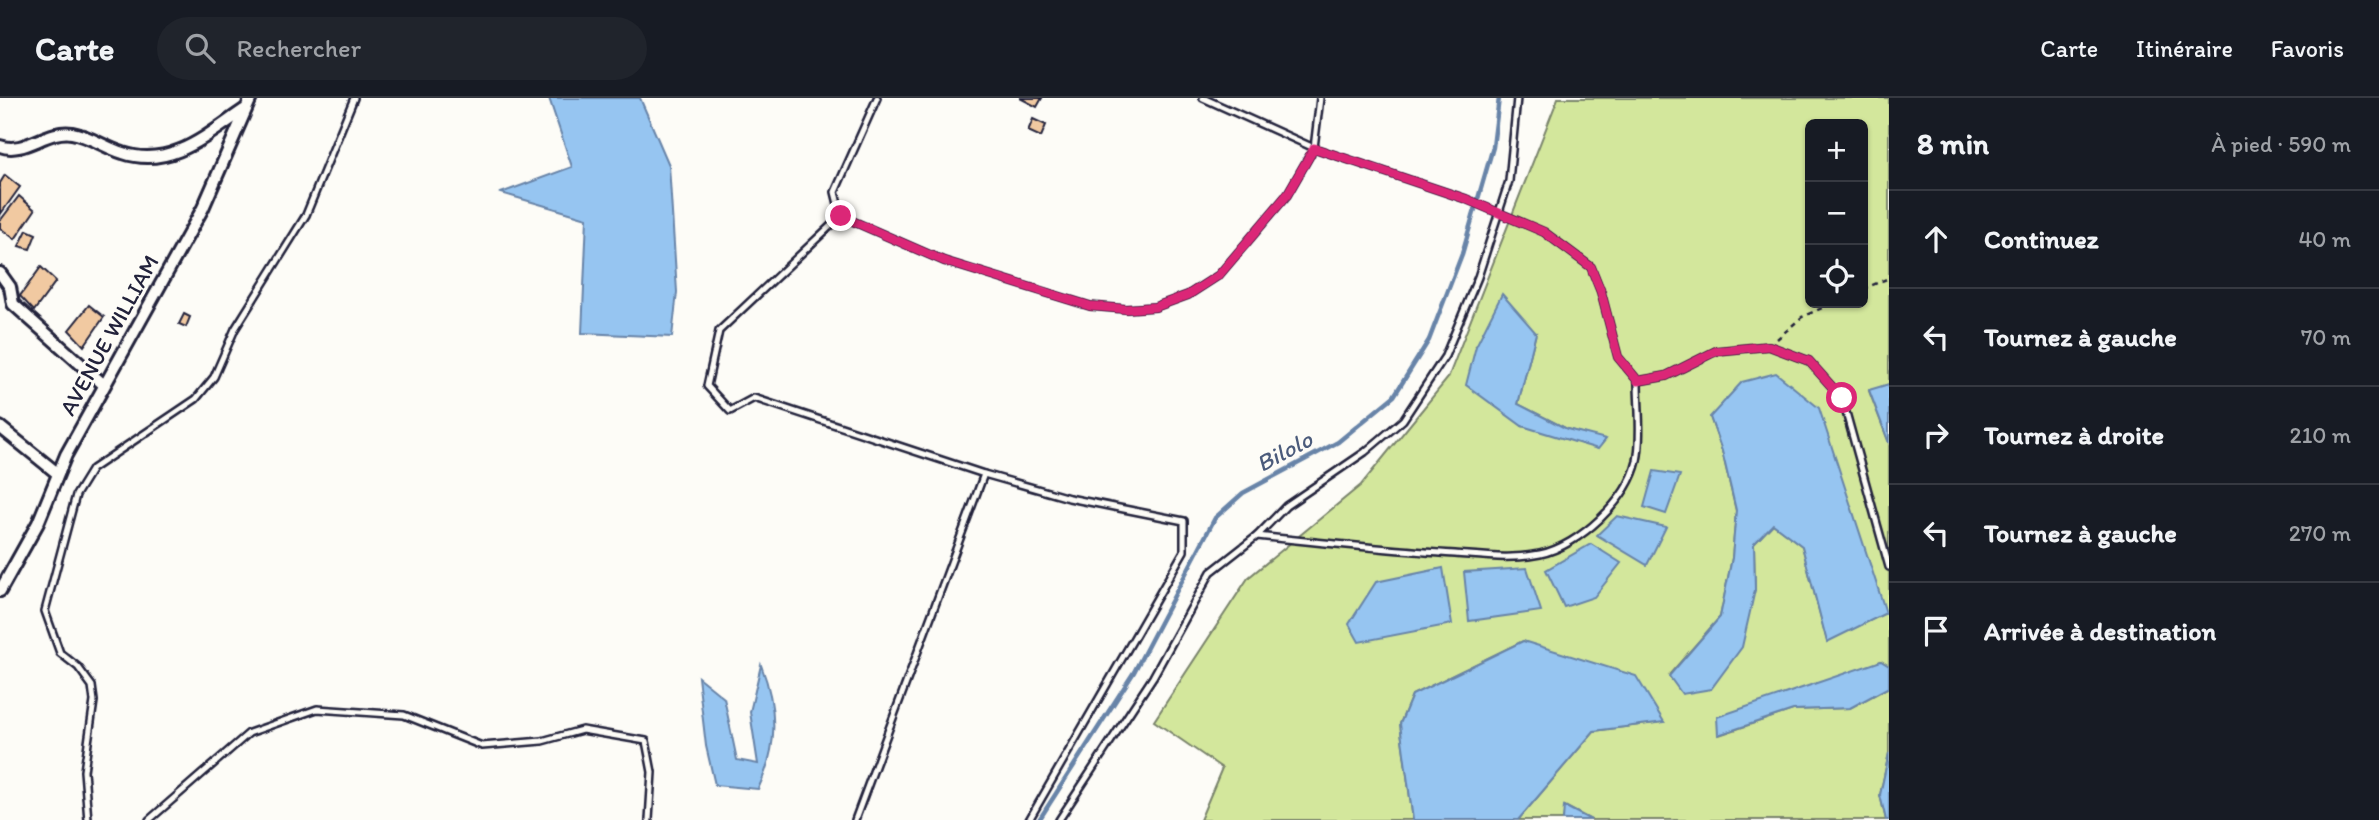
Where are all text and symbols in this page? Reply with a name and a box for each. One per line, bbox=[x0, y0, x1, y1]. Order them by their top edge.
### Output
search box bbox=[157, 17, 647, 80]
text: Carte bbox=[35, 29, 115, 68]
icon: search bbox=[181, 29, 219, 67]
text: Rechercher bbox=[237, 32, 361, 64]
text: Carte bbox=[2040, 34, 2098, 63]
text: Itinéraire bbox=[2136, 34, 2233, 63]
text: Favoris bbox=[2271, 34, 2344, 63]
map controls bbox=[1805, 119, 1868, 308]
button: + bbox=[1805, 119, 1868, 182]
text: 8 min bbox=[1917, 125, 1989, 162]
text: À pied · 590 m bbox=[2211, 130, 2351, 158]
button: − bbox=[1805, 182, 1868, 245]
route end bbox=[825, 200, 856, 231]
icon: ahead bbox=[1917, 220, 1955, 258]
text: Continuez bbox=[1984, 223, 2099, 255]
text: 40 m bbox=[2298, 225, 2351, 253]
button: locate bbox=[1805, 245, 1868, 308]
street label: AVENUE WILLIAM bbox=[53, 250, 165, 420]
icon: left bbox=[1917, 318, 1955, 356]
text: Tournez à gauche bbox=[1984, 321, 2177, 353]
text: 70 m bbox=[2301, 323, 2351, 351]
route start bbox=[1826, 382, 1857, 413]
icon: right bbox=[1917, 416, 1955, 454]
text: Tournez à droite bbox=[1984, 419, 2164, 451]
text: 210 m bbox=[2290, 421, 2351, 449]
water label: Bilolo bbox=[1251, 424, 1318, 478]
icon: left bbox=[1917, 514, 1955, 552]
text: Tournez à gauche bbox=[1984, 517, 2177, 549]
text: 270 m bbox=[2289, 519, 2351, 547]
icon: arrive bbox=[1917, 612, 1955, 650]
text: Arrivée à destination bbox=[1984, 615, 2216, 647]

